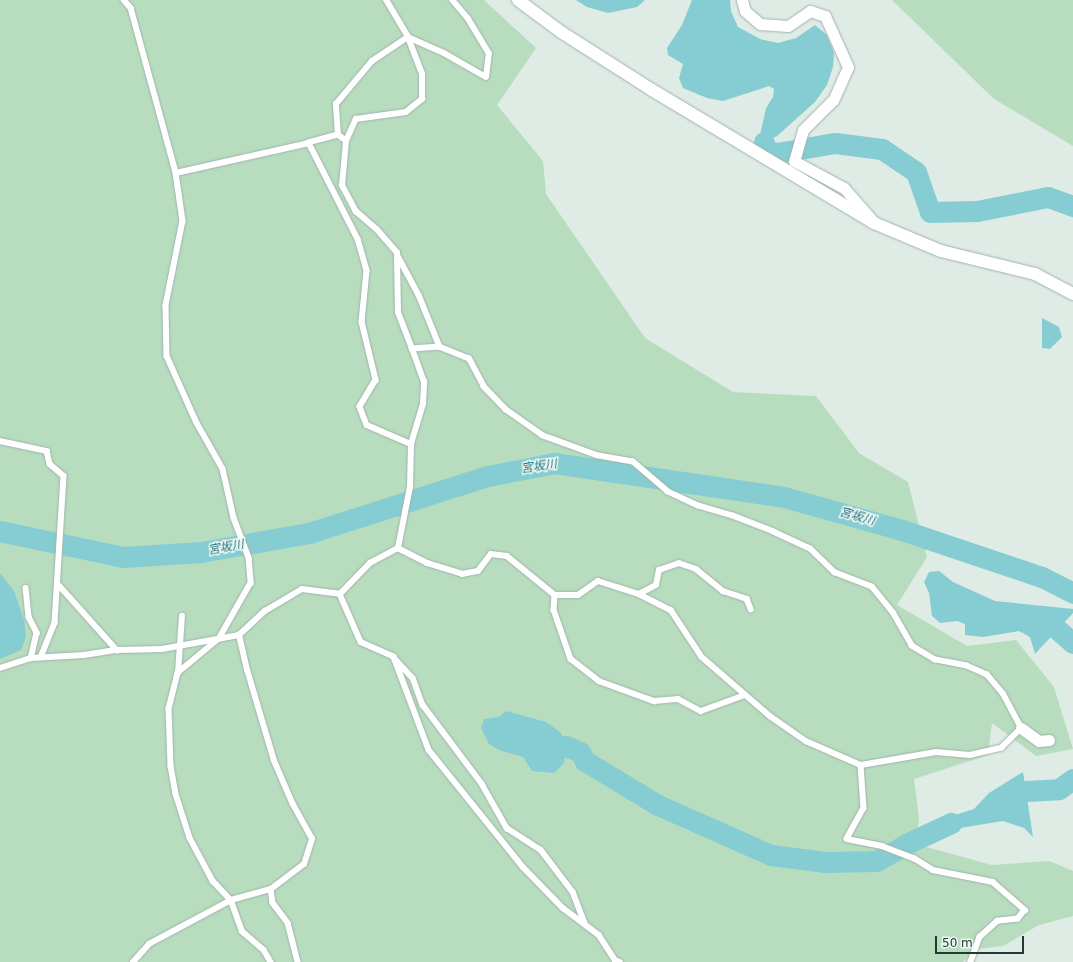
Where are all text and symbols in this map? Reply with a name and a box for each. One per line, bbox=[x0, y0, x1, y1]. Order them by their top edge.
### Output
water label: 宮坂川 bbox=[520, 457, 558, 477]
water label: 宮坂川 bbox=[838, 505, 876, 529]
water label: 宮坂川 bbox=[207, 538, 245, 558]
scale bar bbox=[937, 928, 1026, 954]
text: 50 m bbox=[942, 936, 973, 950]

